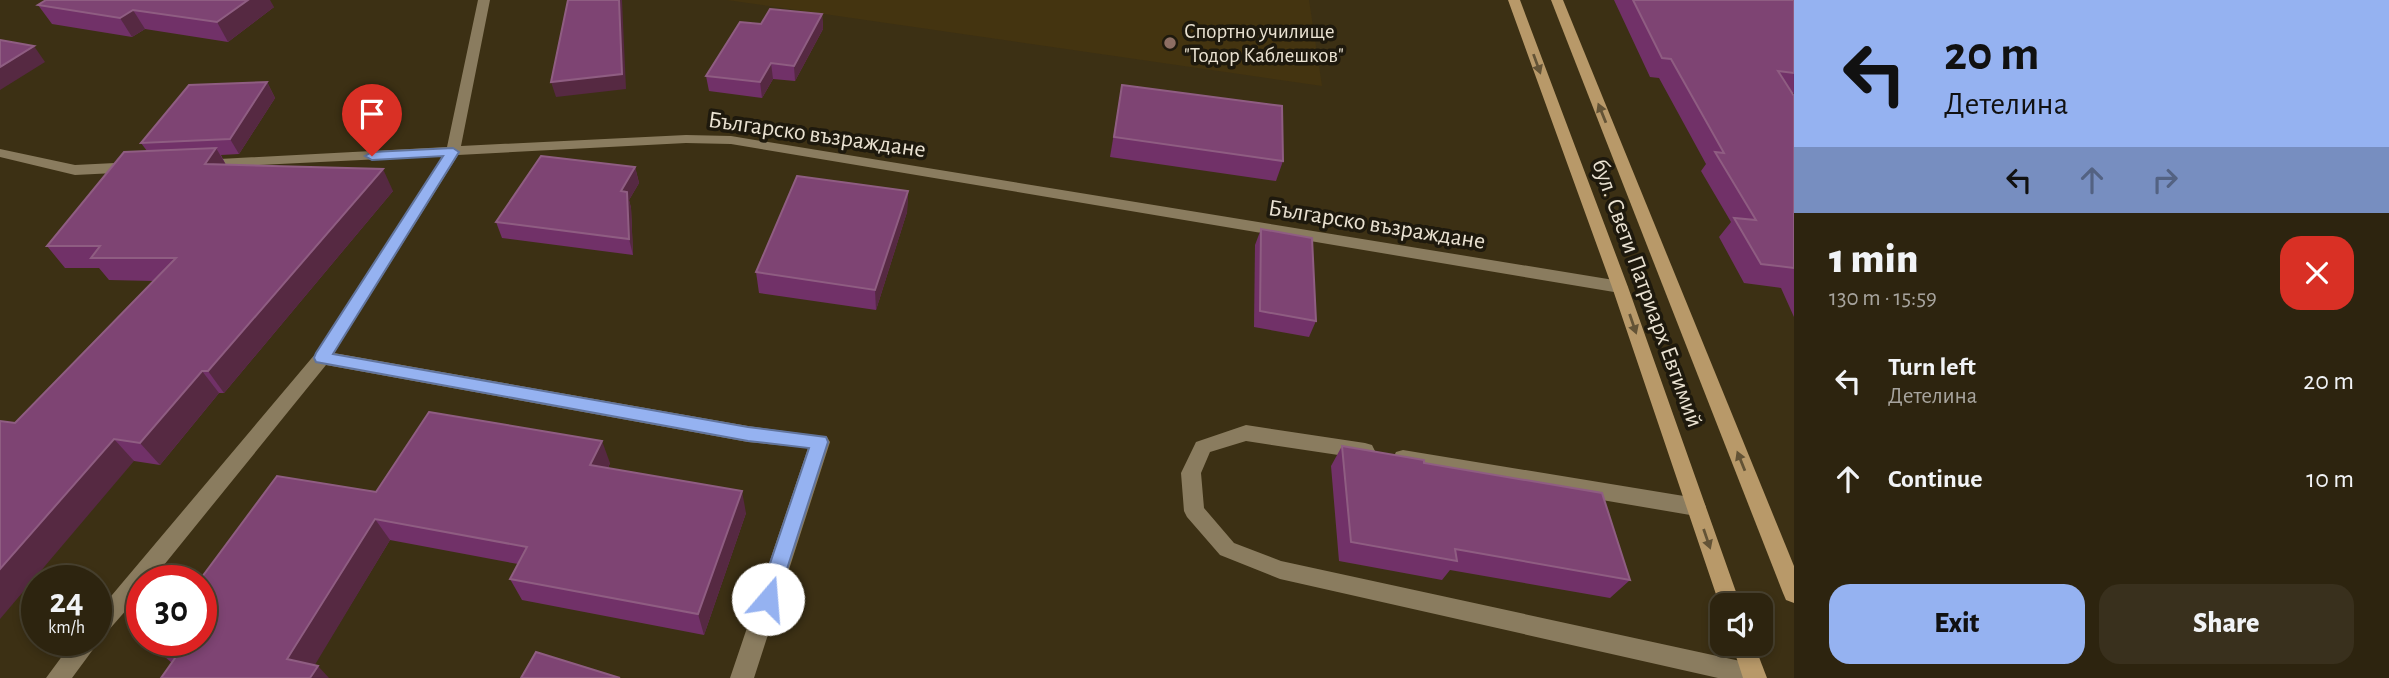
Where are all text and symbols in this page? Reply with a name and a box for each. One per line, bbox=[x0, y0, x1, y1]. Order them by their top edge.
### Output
place label: Спортно училище "Тодор Каблешков" bbox=[1184, 21, 1344, 66]
icon: left bbox=[1829, 28, 1920, 119]
text: 20 m bbox=[1944, 30, 2040, 79]
marker: Спортно училище "Тодор Каблешков" bbox=[1162, 35, 1178, 51]
one-way arrow bbox=[1532, 54, 1543, 75]
pin bbox=[342, 84, 402, 156]
text: Детелина bbox=[1944, 88, 2068, 120]
icon: arrive bbox=[353, 95, 391, 133]
one-way arrow bbox=[1596, 103, 1607, 124]
street label: Българско възраждане bbox=[707, 108, 927, 162]
street label: бул. Свети Патриарх Евтимий bbox=[1587, 156, 1707, 431]
icon: left bbox=[2000, 161, 2038, 199]
icon: ahead bbox=[2073, 161, 2111, 199]
icon: right bbox=[2146, 161, 2184, 199]
street label: Българско възраждане bbox=[1267, 196, 1487, 254]
button: close bbox=[2280, 236, 2354, 310]
text: 1 min bbox=[1829, 238, 1918, 280]
text: 130 m · 15:59 bbox=[1829, 287, 1937, 310]
one-way arrow bbox=[1628, 313, 1639, 334]
text: Turn left bbox=[1888, 354, 1976, 380]
icon: left bbox=[1829, 362, 1867, 400]
text: 20 m bbox=[2303, 368, 2354, 394]
text: Детелина bbox=[1888, 385, 1977, 408]
one-way arrow bbox=[1736, 450, 1747, 471]
icon: ahead bbox=[1829, 460, 1867, 498]
text: Continue bbox=[1888, 466, 1983, 492]
text: 10 m bbox=[2306, 466, 2354, 492]
one-way arrow bbox=[1702, 528, 1713, 549]
position arrow bbox=[731, 562, 805, 636]
speed limit sign: 30 bbox=[126, 565, 217, 656]
text: 24 bbox=[49, 584, 84, 619]
button: Exit bbox=[1829, 584, 2085, 664]
button: Share bbox=[2099, 584, 2354, 664]
map controls bbox=[1710, 593, 1773, 656]
button: sound bbox=[1710, 593, 1773, 656]
text: km/h bbox=[48, 619, 85, 637]

